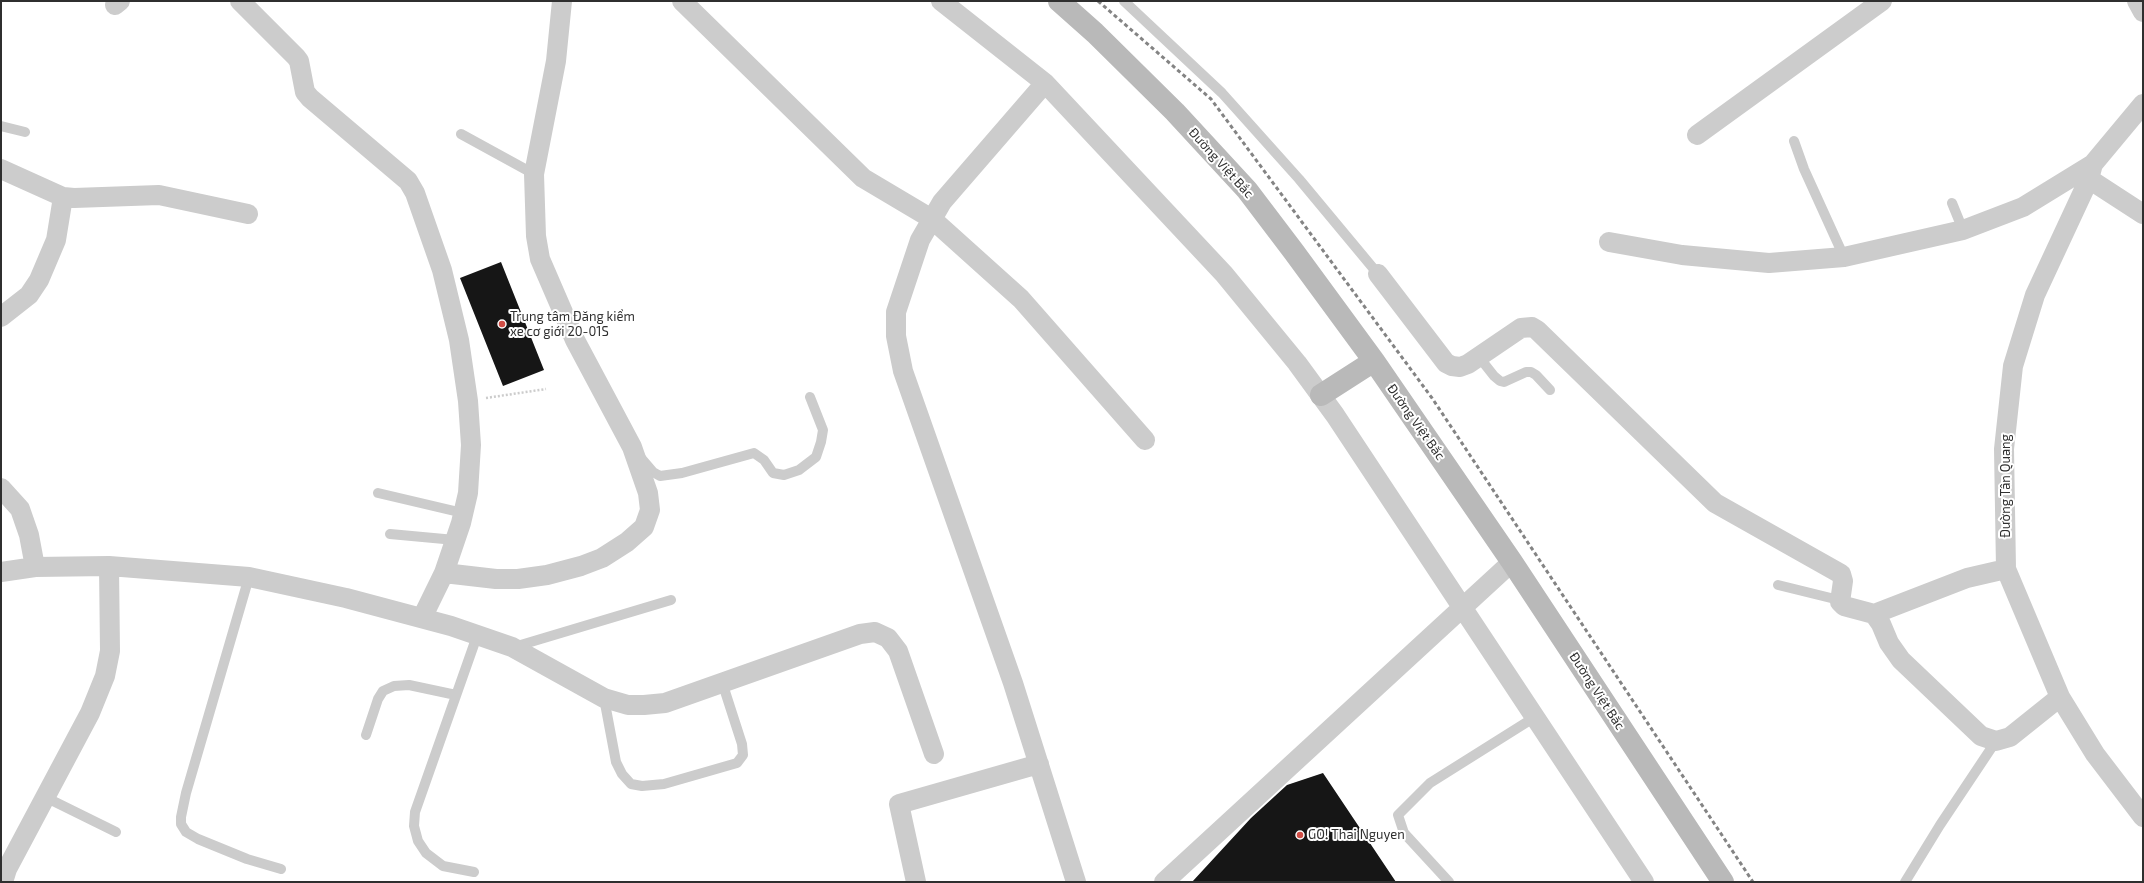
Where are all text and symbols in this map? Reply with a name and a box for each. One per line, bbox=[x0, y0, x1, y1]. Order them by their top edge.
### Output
street label: Đường Việt Bắc bbox=[1185, 125, 1257, 201]
place label: Trung tâm Đăng kiểm xe cơ giới 20-01S bbox=[510, 309, 635, 340]
marker: Trung tâm Đăng kiểm xe cơ giới 20-01S bbox=[497, 319, 507, 329]
street label: Đường Việt Bắc bbox=[1384, 381, 1448, 463]
street label: Đường Tân Quang bbox=[1998, 434, 2014, 538]
street label: Đường Việt Bắc bbox=[1566, 649, 1628, 733]
place label: GO! Thai Nguyen bbox=[1308, 827, 1405, 843]
marker: GO! Thai Nguyen bbox=[1295, 830, 1305, 840]

